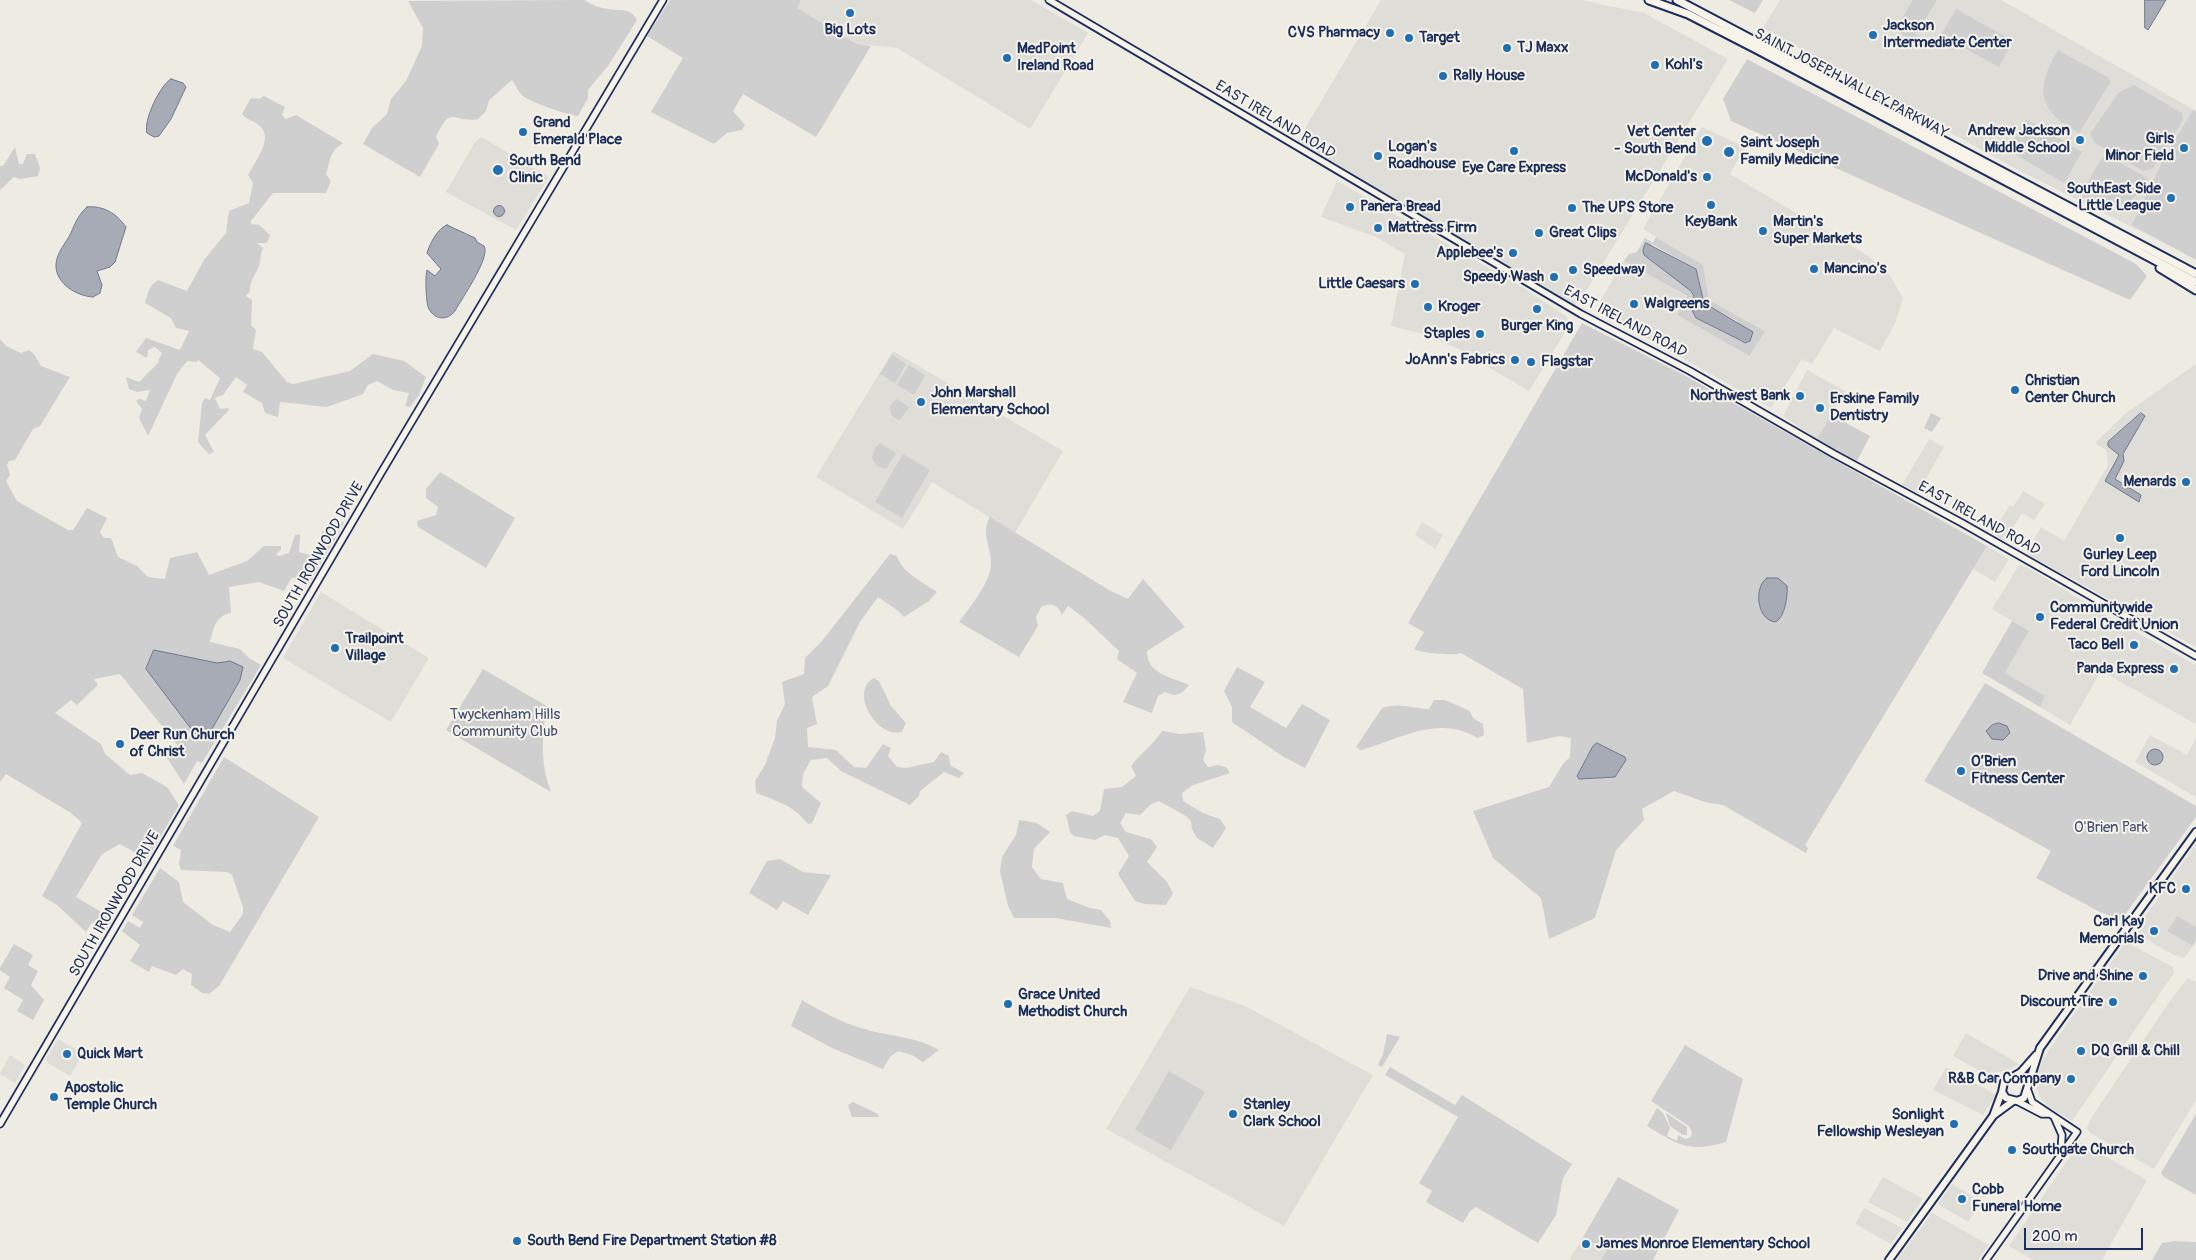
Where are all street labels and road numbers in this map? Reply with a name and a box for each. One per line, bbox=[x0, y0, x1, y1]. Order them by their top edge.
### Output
street label: SAINT JOSEPH VALLEY PARKWAY bbox=[1751, 25, 1951, 143]
street label: EAST IRELAND ROAD bbox=[1212, 77, 1338, 163]
street label: EAST IRELAND ROAD bbox=[1560, 282, 1690, 362]
street label: EAST IRELAND ROAD bbox=[1915, 478, 2043, 560]
street label: SOUTH IRONWOOD DRIVE bbox=[270, 479, 368, 631]
street label: SOUTH IRONWOOD DRIVE bbox=[66, 828, 164, 980]

